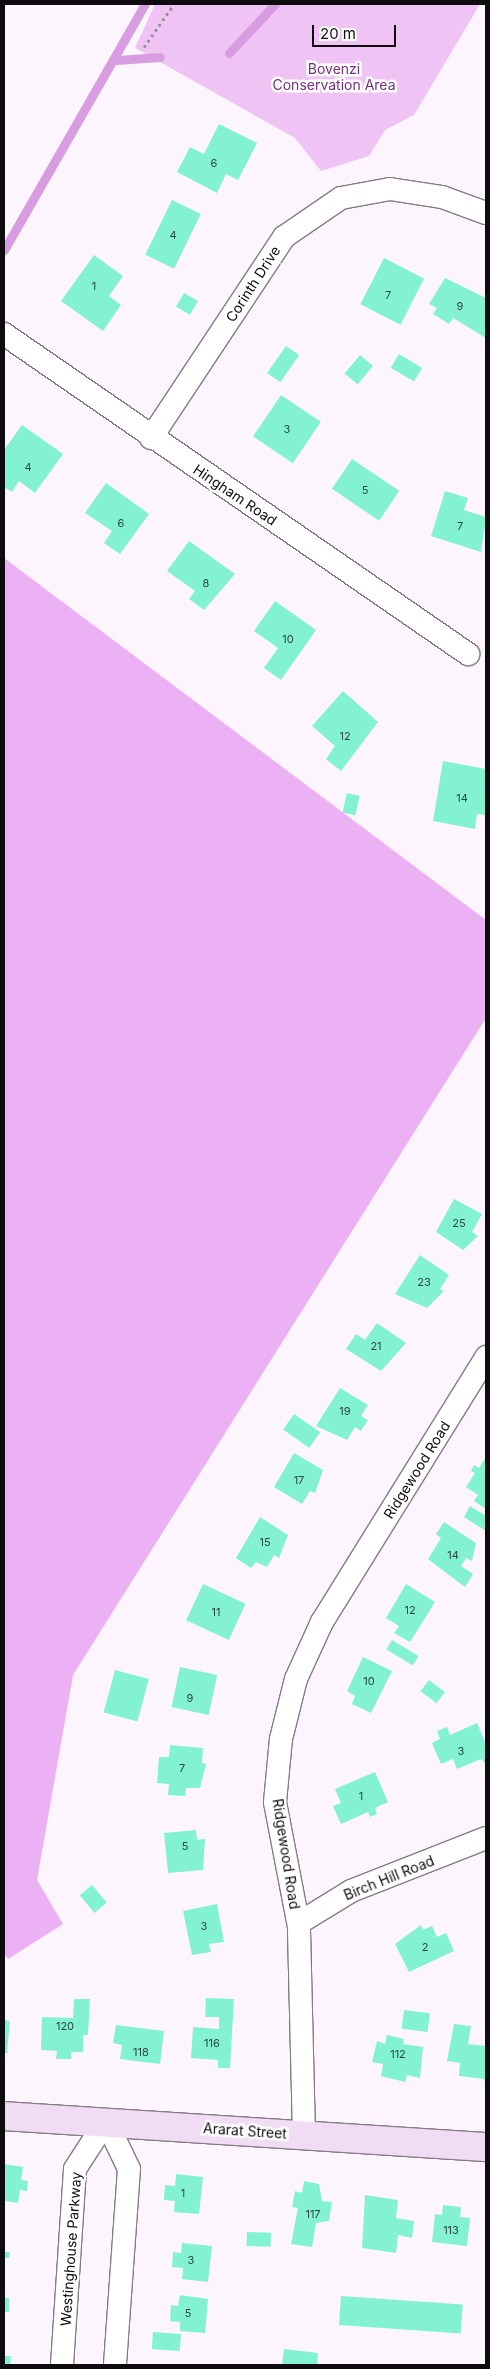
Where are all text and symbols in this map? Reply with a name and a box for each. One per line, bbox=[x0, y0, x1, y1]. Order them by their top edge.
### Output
scale bar bbox=[315, 15, 399, 47]
text: 20 m bbox=[320, 24, 356, 43]
park label: Bovenzi Conservation Area bbox=[272, 61, 396, 94]
house number: 6 bbox=[211, 156, 217, 170]
house number: 4 bbox=[169, 228, 177, 242]
street label: Corinth Drive bbox=[222, 243, 284, 325]
house number: 1 bbox=[92, 279, 96, 293]
house number: 7 bbox=[385, 288, 391, 302]
house number: 9 bbox=[457, 299, 463, 313]
house number: 3 bbox=[284, 422, 290, 436]
house number: 4 bbox=[24, 460, 32, 474]
street label: Hingham Road bbox=[190, 461, 280, 529]
house number: 5 bbox=[362, 483, 368, 497]
house number: 6 bbox=[118, 516, 124, 530]
house number: 7 bbox=[457, 519, 463, 533]
house number: 8 bbox=[203, 576, 209, 590]
house number: 10 bbox=[282, 632, 294, 646]
house number: 12 bbox=[339, 729, 351, 743]
house number: 14 bbox=[456, 791, 468, 805]
house number: 25 bbox=[452, 1216, 466, 1230]
house number: 23 bbox=[417, 1275, 431, 1289]
house number: 21 bbox=[370, 1339, 382, 1353]
house number: 19 bbox=[339, 1404, 351, 1418]
street label: Ridgewood Road bbox=[380, 1418, 454, 1522]
house number: 17 bbox=[294, 1473, 304, 1487]
house number: 15 bbox=[259, 1535, 271, 1549]
house number: 14 bbox=[447, 1548, 459, 1562]
house number: 12 bbox=[404, 1603, 416, 1617]
house number: 11 bbox=[212, 1605, 220, 1619]
house number: 10 bbox=[363, 1674, 375, 1688]
house number: 9 bbox=[187, 1691, 193, 1705]
house number: 3 bbox=[458, 1744, 464, 1758]
house number: 7 bbox=[179, 1761, 185, 1775]
house number: 1 bbox=[359, 1789, 363, 1803]
street label: Ridgewood Road bbox=[269, 1798, 303, 1910]
house number: 5 bbox=[182, 1839, 188, 1853]
street label: Birch Hill Road bbox=[341, 1852, 437, 1904]
house number: 3 bbox=[201, 1919, 207, 1933]
house number: 2 bbox=[422, 1940, 428, 1954]
house number: 120 bbox=[56, 2019, 74, 2033]
house number: 116 bbox=[204, 2036, 220, 2050]
house number: 118 bbox=[133, 2045, 149, 2059]
house number: 112 bbox=[390, 2047, 406, 2061]
street label: Ararat Street bbox=[203, 2120, 287, 2142]
street label: Westinghouse Parkway bbox=[57, 2171, 85, 2327]
house number: 1 bbox=[181, 2186, 185, 2200]
house number: 117 bbox=[305, 2207, 321, 2221]
house number: 113 bbox=[443, 2223, 459, 2237]
house number: 3 bbox=[188, 2253, 194, 2267]
house number: 5 bbox=[185, 2306, 191, 2320]

